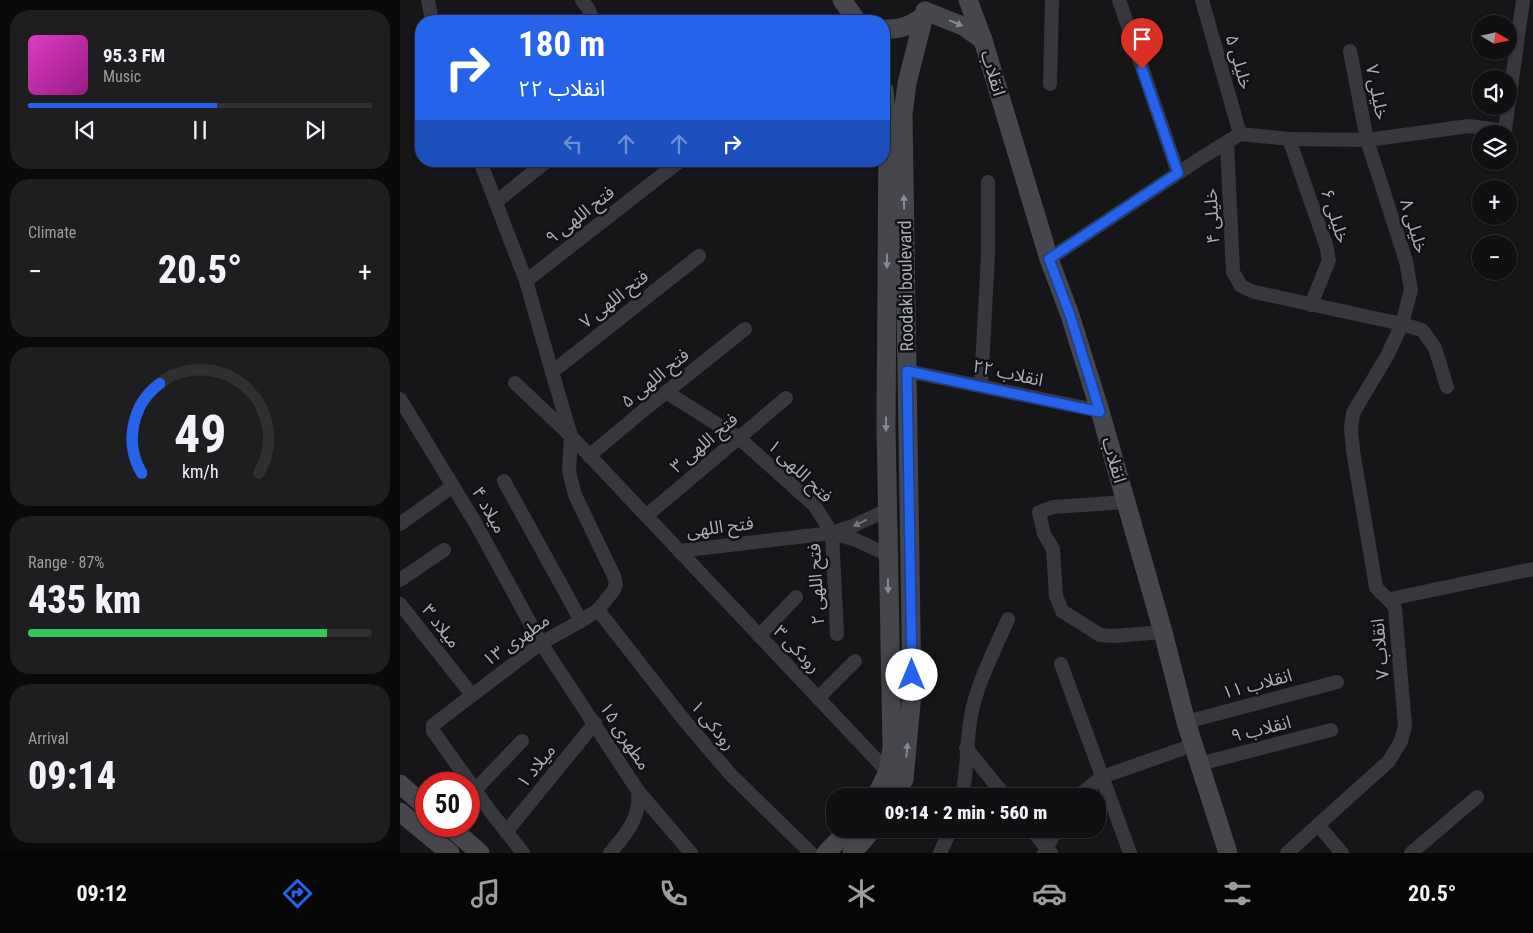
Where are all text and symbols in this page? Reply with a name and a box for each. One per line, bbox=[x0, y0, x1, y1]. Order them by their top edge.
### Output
north arrow bbox=[1472, 15, 1518, 60]
map controls bbox=[1472, 15, 1517, 280]
pin bbox=[1121, 18, 1163, 69]
one-way arrow bbox=[949, 20, 963, 28]
text: 180 m bbox=[518, 24, 605, 65]
icon: arrive bbox=[1128, 25, 1156, 53]
street label: خلیلی ۵ bbox=[1221, 32, 1257, 92]
icon: right bbox=[435, 35, 500, 100]
text: 95.3 FM bbox=[103, 44, 165, 67]
street label: انقلاب bbox=[977, 47, 1010, 98]
street label: خلیلی ۷ bbox=[1361, 63, 1393, 121]
text: Music bbox=[103, 67, 141, 86]
button: sound bbox=[1472, 70, 1517, 115]
text: انقلاب ۲۲ bbox=[518, 76, 605, 101]
icon: previous bbox=[71, 116, 99, 144]
icon: pause bbox=[186, 116, 214, 144]
icon: next bbox=[301, 116, 329, 144]
button: layers bbox=[1472, 125, 1517, 170]
icon: left bbox=[559, 130, 587, 158]
icon: ahead bbox=[612, 130, 640, 158]
icon: ahead bbox=[665, 130, 693, 158]
icon: right bbox=[718, 130, 746, 158]
button: + bbox=[1472, 180, 1517, 225]
street label: فتح اللهی ۹ bbox=[541, 181, 620, 250]
street label: خلیلی ۶ bbox=[1316, 186, 1354, 246]
street label: خلیلی ۴ bbox=[1200, 188, 1224, 244]
one-way arrow bbox=[900, 194, 908, 210]
street label: خلیلی ۸ bbox=[1395, 196, 1433, 256]
street label: Roodaki boulevard bbox=[894, 220, 917, 352]
text: Climate bbox=[28, 223, 76, 242]
button: − bbox=[1472, 235, 1517, 280]
text: 20.5° bbox=[158, 248, 242, 292]
one-way arrow bbox=[883, 254, 891, 270]
text: − bbox=[28, 255, 42, 288]
text: + bbox=[358, 255, 372, 288]
street label: فتح اللهی ۷ bbox=[575, 265, 654, 334]
street label: فتح اللهی ۵ bbox=[616, 344, 695, 414]
street label: انقلاب ۲۲ bbox=[971, 355, 1045, 390]
text: 49 bbox=[174, 404, 226, 465]
street label: فتح اللهی ۳ bbox=[666, 408, 744, 479]
one-way arrow bbox=[882, 416, 890, 432]
street label: فتح اللهی ۱ bbox=[762, 435, 837, 509]
street label: انقلاب bbox=[1098, 435, 1131, 485]
text: km/h bbox=[182, 461, 218, 482]
street label: میلاد ۴ bbox=[468, 483, 511, 537]
street label: فتح اللهی bbox=[685, 512, 755, 544]
one-way arrow bbox=[853, 519, 867, 527]
street label: فتح اللهی ۲ bbox=[803, 543, 831, 625]
text: Range · 87% bbox=[28, 553, 104, 572]
text: 435 km bbox=[28, 578, 141, 622]
one-way arrow bbox=[885, 579, 893, 595]
street label: میلاد ۳ bbox=[418, 600, 465, 652]
street label: مطهری ۱۳ bbox=[478, 609, 554, 671]
street label: انقلاب ۷ bbox=[1366, 618, 1393, 680]
street label: رودکی ۳ bbox=[769, 620, 825, 678]
position arrow bbox=[885, 648, 937, 700]
street label: انقلاب ۱۱ bbox=[1220, 664, 1294, 703]
street label: رودکی ۱ bbox=[686, 696, 740, 754]
street label: مطهری ۱۵ bbox=[595, 698, 655, 774]
street label: انقلاب ۹ bbox=[1229, 711, 1293, 746]
text: Arrival bbox=[28, 729, 69, 748]
street label: میلاد ۱ bbox=[512, 740, 559, 792]
one-way arrow bbox=[903, 741, 911, 757]
text: 09:14 bbox=[28, 754, 116, 798]
speed limit sign: 50 bbox=[415, 772, 480, 837]
text: 09:14 · 2 min · 560 m bbox=[885, 801, 1047, 824]
icon: directions bbox=[280, 876, 315, 911]
icon: music bbox=[468, 876, 503, 911]
icon: phone bbox=[656, 876, 691, 911]
icon: climate bbox=[844, 876, 879, 911]
icon: car bbox=[1032, 876, 1067, 911]
icon: filters bbox=[1220, 876, 1255, 911]
text: 09:12 bbox=[77, 881, 127, 906]
text: 20.5° bbox=[1408, 881, 1456, 906]

